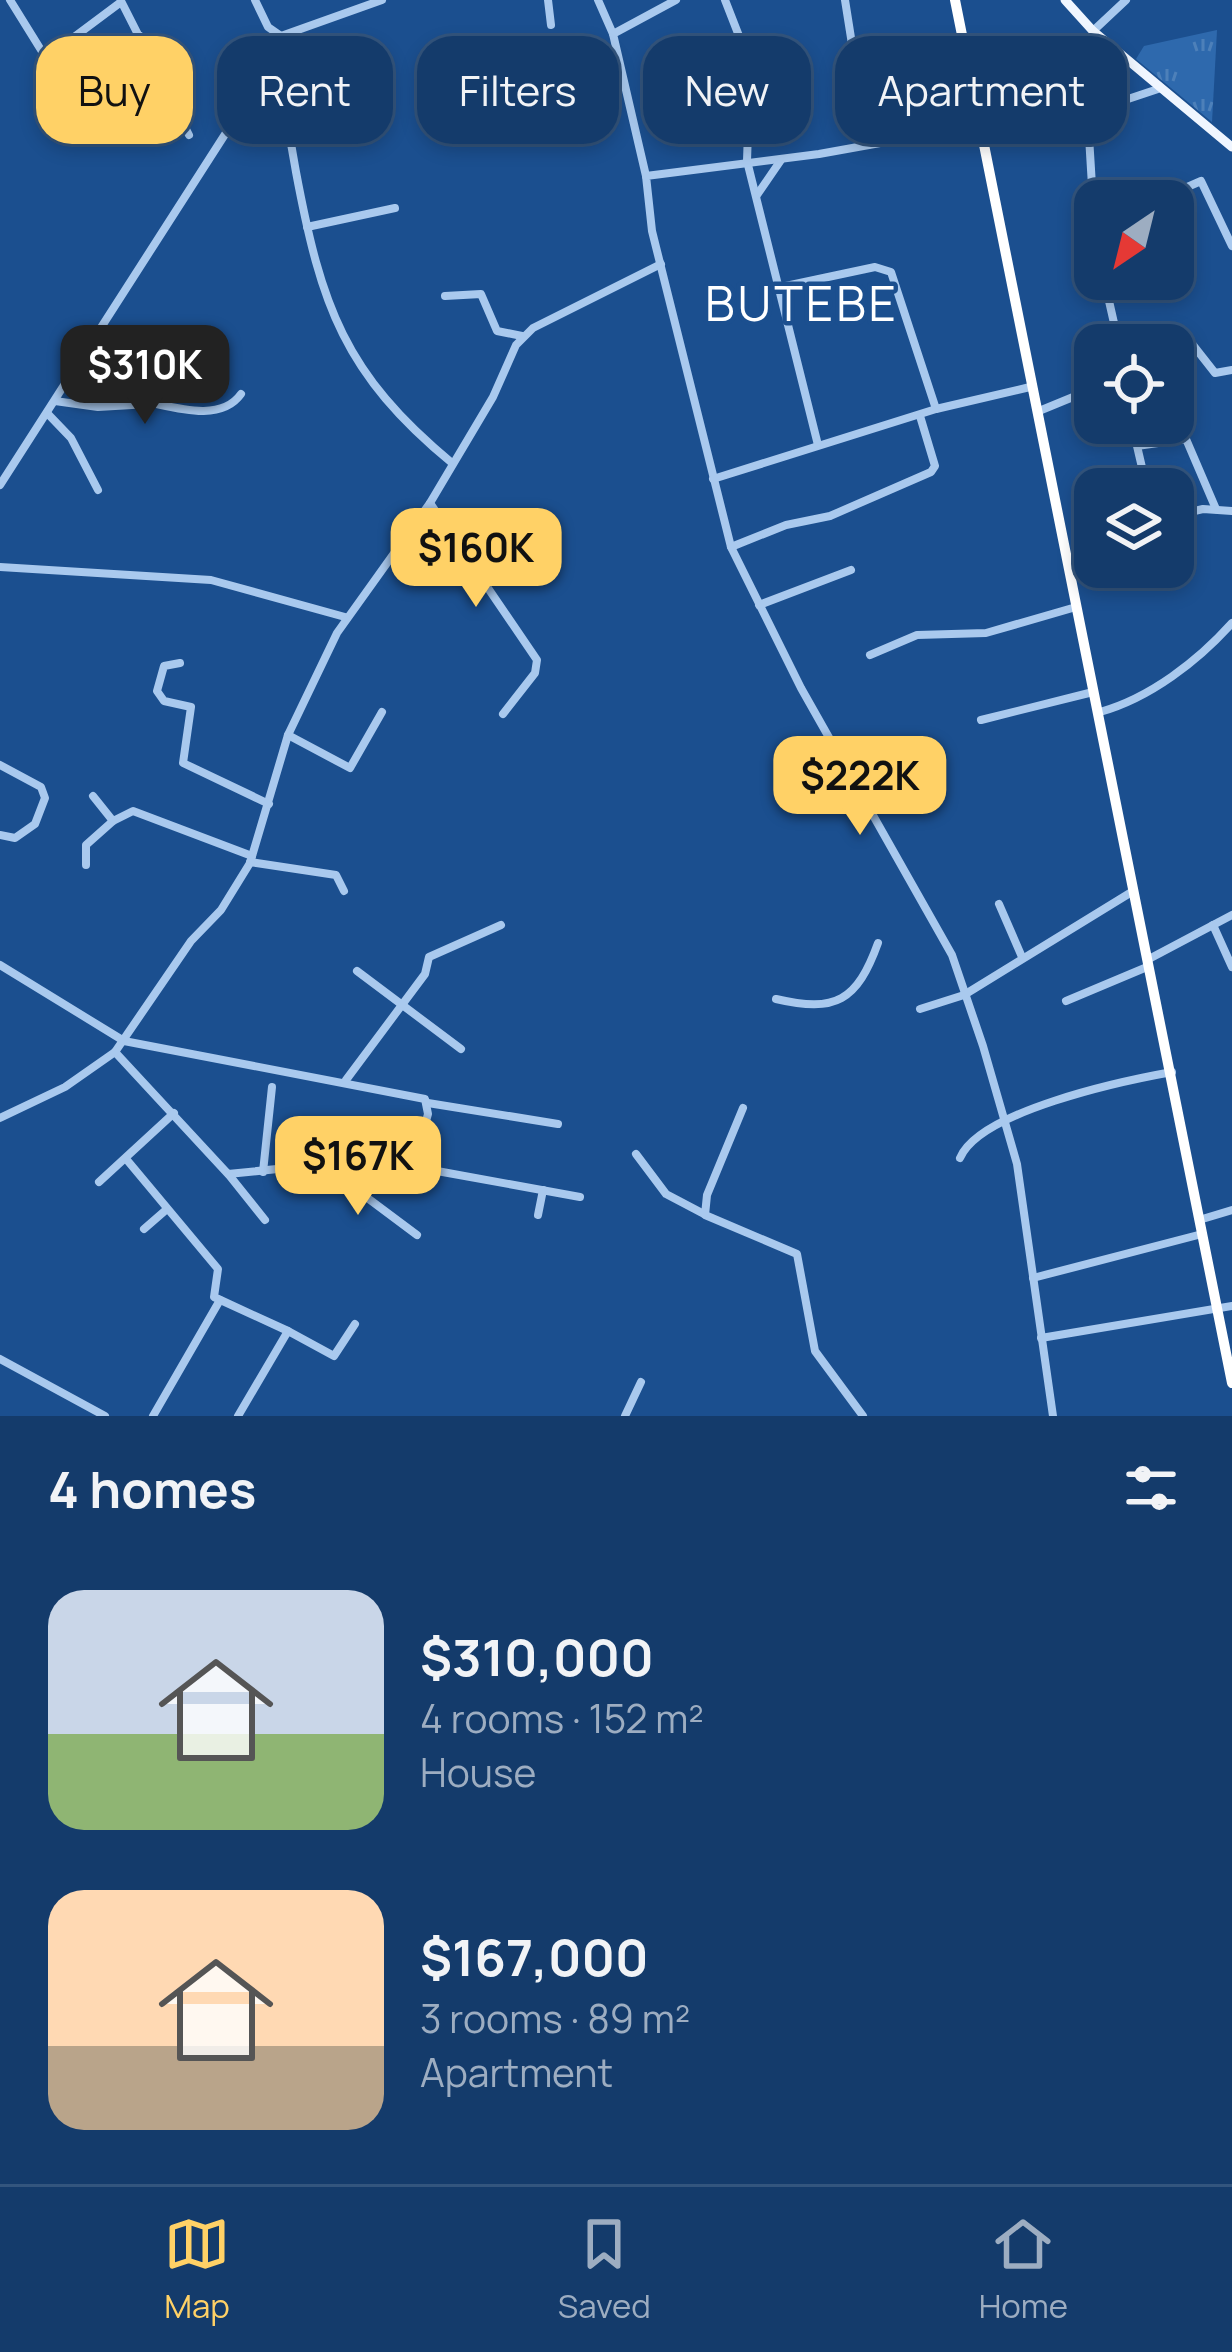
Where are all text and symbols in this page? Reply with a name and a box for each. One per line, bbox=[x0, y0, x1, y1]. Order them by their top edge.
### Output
chip: Buy bbox=[36, 36, 193, 144]
chip: Rent bbox=[217, 36, 393, 144]
chip: Filters bbox=[417, 36, 619, 144]
chip: New bbox=[643, 36, 811, 144]
chip: Apartment bbox=[835, 36, 1127, 144]
north arrow bbox=[1074, 180, 1194, 300]
map controls bbox=[1074, 180, 1194, 588]
district label: BUTEBE bbox=[705, 270, 899, 335]
button: locate bbox=[1074, 324, 1194, 444]
pin: $310K bbox=[61, 325, 229, 427]
text: $310K bbox=[87, 337, 203, 391]
button: layers bbox=[1074, 468, 1194, 588]
pin: $160K bbox=[392, 508, 560, 610]
text: $160K bbox=[418, 520, 534, 574]
pin: $222K bbox=[776, 736, 944, 838]
text: $222K bbox=[800, 748, 920, 802]
pin: $167K bbox=[274, 1116, 442, 1218]
text: $167K bbox=[302, 1128, 414, 1182]
text: 4 homes bbox=[48, 1454, 256, 1523]
icon: filters bbox=[1118, 1455, 1184, 1521]
text: $310,000 bbox=[420, 1622, 654, 1691]
icon: home bbox=[144, 1638, 288, 1782]
text: 4 rooms · 152 m² bbox=[420, 1691, 704, 1745]
text: House bbox=[420, 1745, 536, 1799]
text: $167,000 bbox=[420, 1922, 649, 1991]
icon: home bbox=[144, 1938, 288, 2082]
text: 3 rooms · 89 m² bbox=[420, 1991, 690, 2045]
text: Apartment bbox=[420, 2045, 613, 2099]
tab: Map bbox=[164, 2211, 230, 2328]
tab: Saved bbox=[558, 2211, 651, 2328]
tab: Home bbox=[979, 2211, 1068, 2328]

